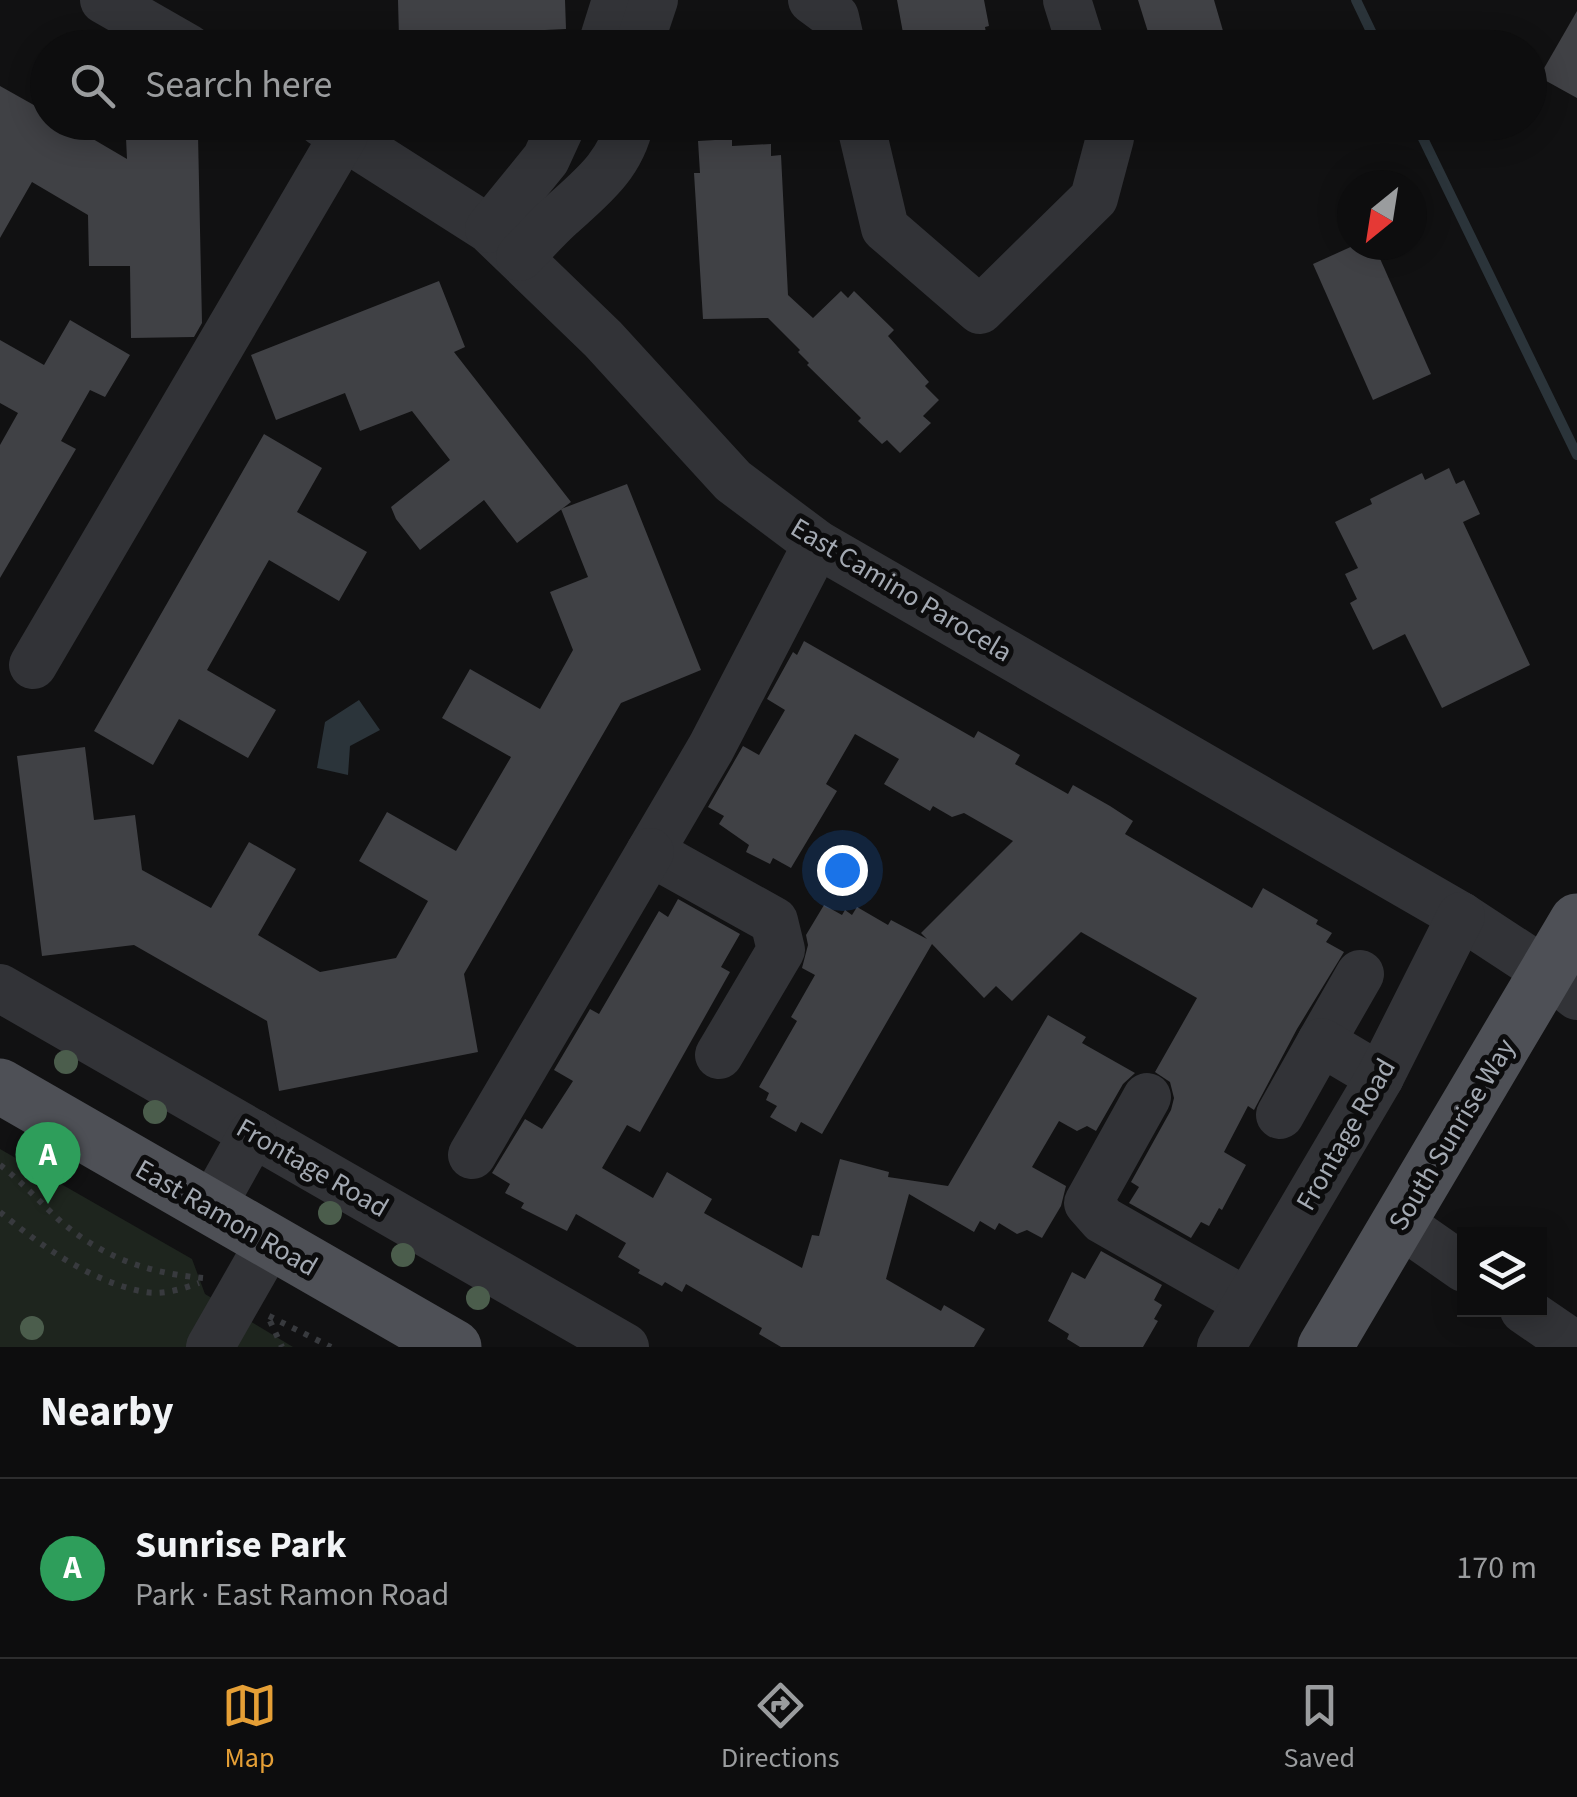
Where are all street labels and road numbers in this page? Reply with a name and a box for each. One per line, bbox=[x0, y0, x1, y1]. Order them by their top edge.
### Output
street label: East Camino Parocela bbox=[783, 508, 1020, 672]
street label: South Sunrise Way bbox=[1379, 1031, 1525, 1238]
street label: Frontage Road bbox=[1286, 1051, 1406, 1218]
street label: Frontage Road bbox=[229, 1108, 396, 1228]
street label: East Ramon Road bbox=[128, 1149, 325, 1286]

